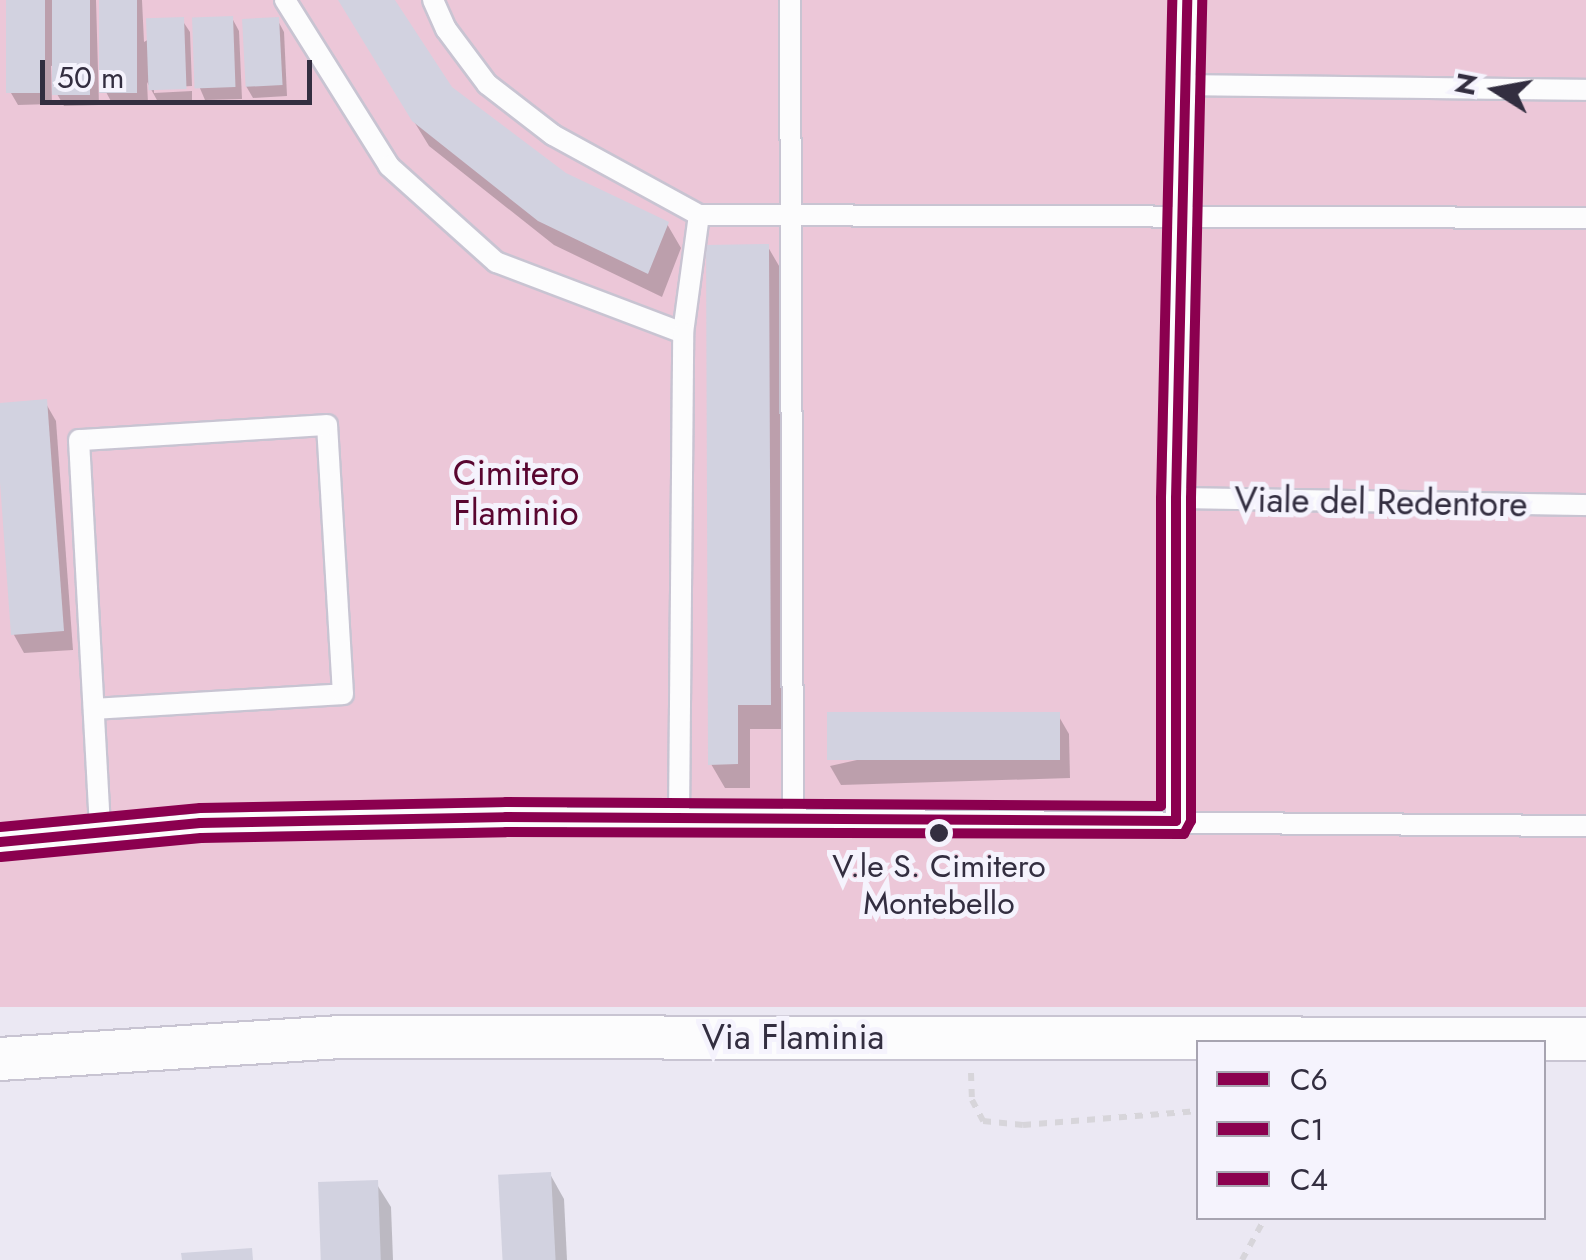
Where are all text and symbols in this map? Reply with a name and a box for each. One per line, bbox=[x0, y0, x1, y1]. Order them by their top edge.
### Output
scale bar bbox=[45, 40, 318, 102]
north arrow bbox=[1446, 40, 1546, 140]
text: 50 m bbox=[57, 56, 124, 99]
text: N bbox=[1444, 69, 1488, 99]
park label: Cimitero Flaminio bbox=[453, 452, 579, 534]
street label: Viale del Redentore bbox=[1234, 478, 1528, 526]
marker: V.le S. Cimitero Montebello bbox=[929, 823, 949, 843]
place label: V.le S. Cimitero Montebello bbox=[832, 848, 1046, 923]
street label: Via Flaminia bbox=[702, 1016, 884, 1058]
legend bbox=[1196, 1040, 1546, 1220]
text: C6 bbox=[1290, 1058, 1328, 1101]
text: C1 bbox=[1290, 1108, 1324, 1151]
text: C4 bbox=[1290, 1158, 1328, 1201]

